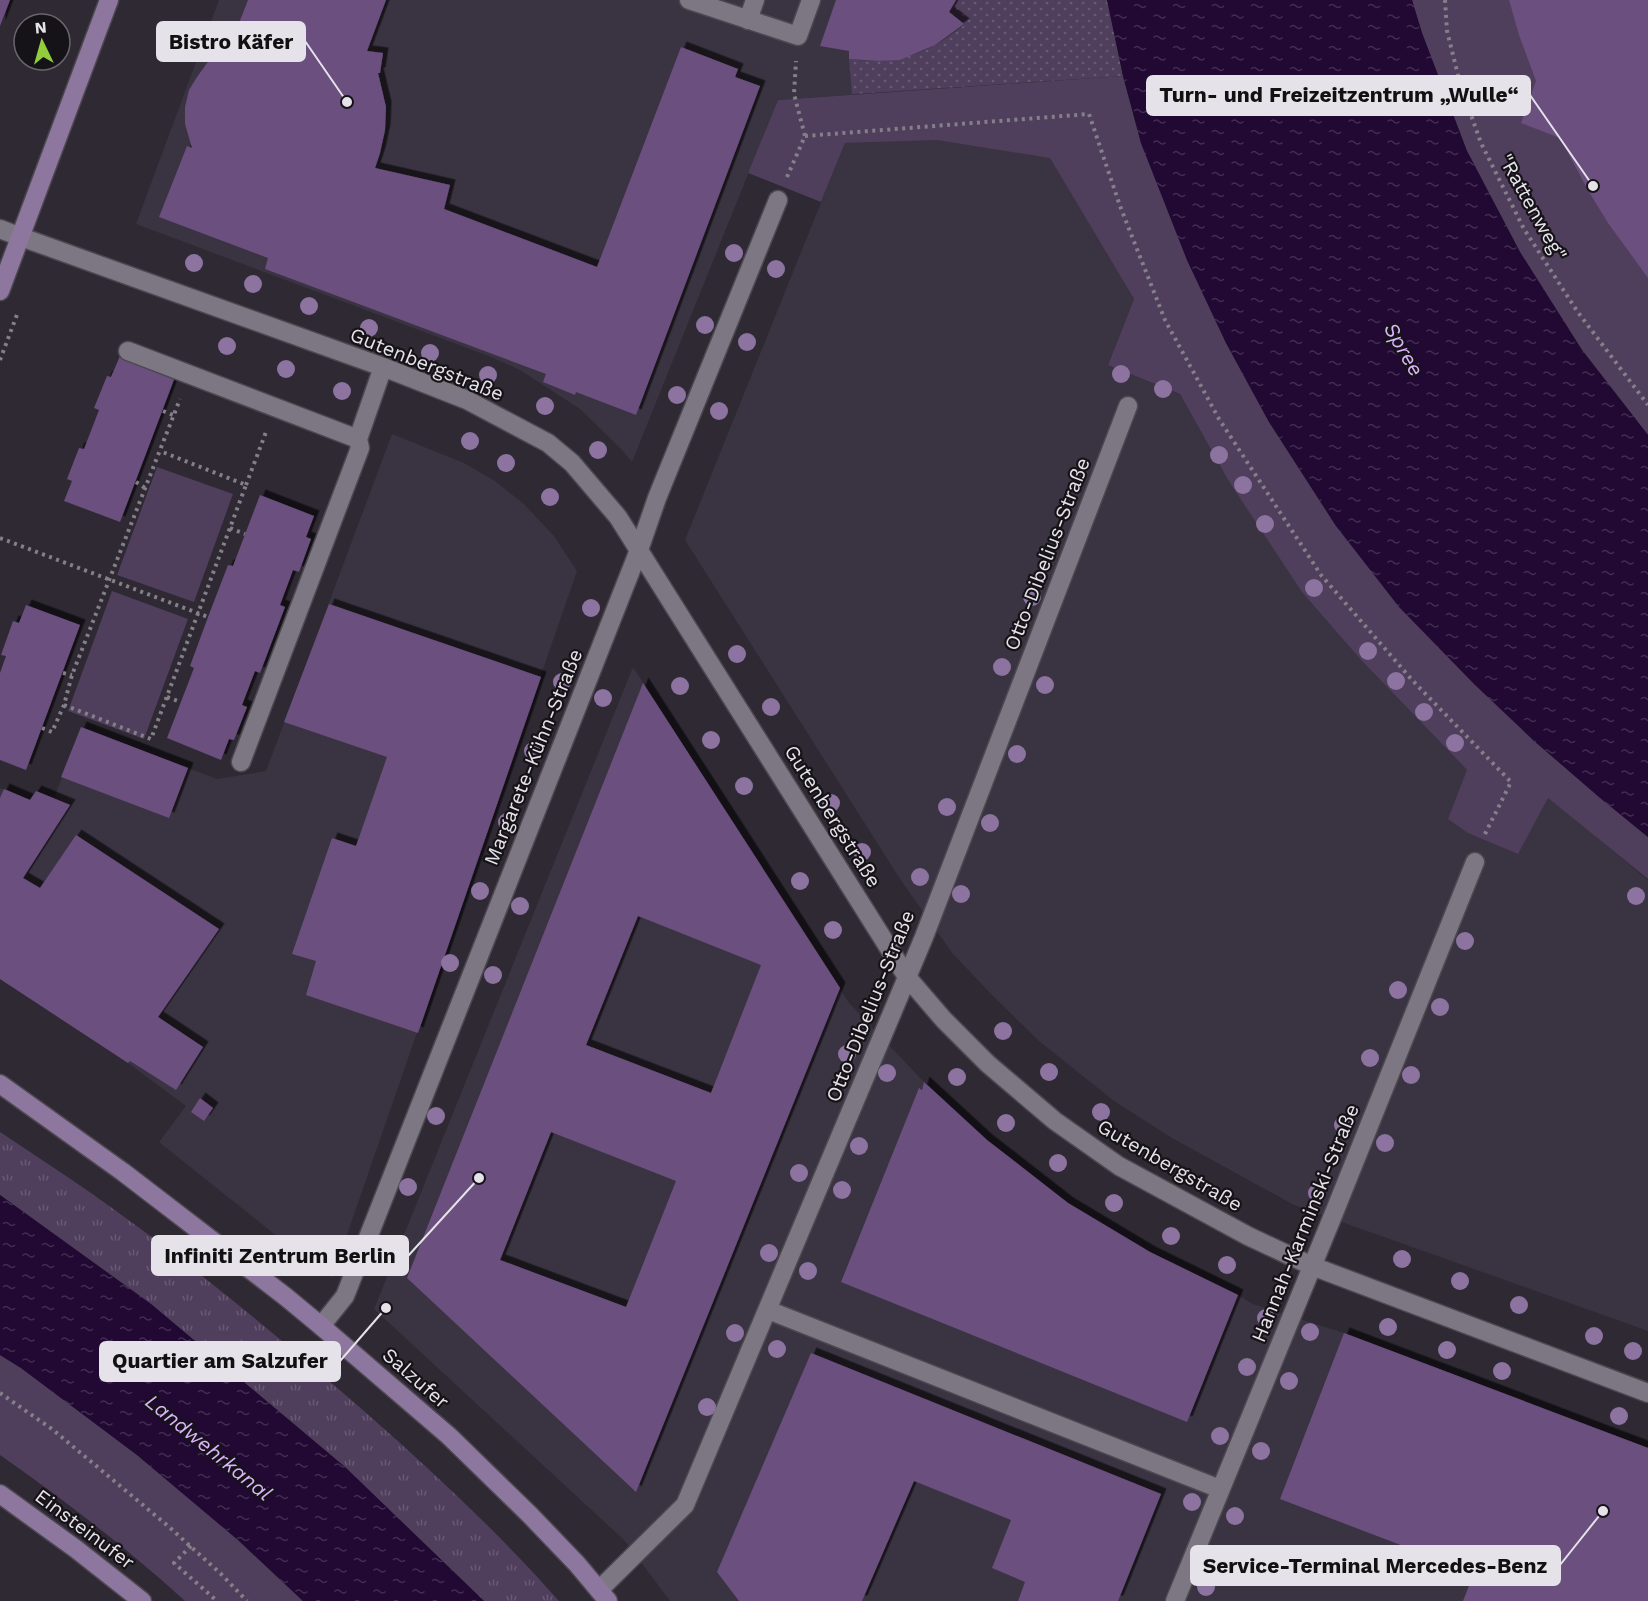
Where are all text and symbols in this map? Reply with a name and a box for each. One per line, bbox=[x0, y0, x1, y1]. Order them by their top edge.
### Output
north arrow bbox=[12, 12, 72, 72]
text: N bbox=[34, 18, 47, 38]
callout: Bistro Käfer bbox=[157, 22, 305, 61]
text: Bistro Käfer bbox=[169, 29, 293, 54]
callout: Turn- und Freizeitzentrum „Wulle“ bbox=[1147, 76, 1530, 115]
text: Turn- und Freizeitzentrum „Wulle“ bbox=[1159, 82, 1519, 107]
street label: "Rattenweg" bbox=[1494, 149, 1572, 265]
water label: Spree bbox=[1379, 318, 1429, 380]
street label: Gutenbergstraße bbox=[347, 322, 507, 406]
street label: Otto-Dibelius-Straße bbox=[999, 454, 1095, 654]
street label: Margarete-Kühn-Straße bbox=[479, 645, 587, 869]
street label: Gutenbergstraße bbox=[780, 740, 886, 892]
street label: Otto-Dibelius-Straße bbox=[821, 907, 919, 1105]
street label: Hannah-Karminski-Straße bbox=[1246, 1100, 1364, 1346]
street label: Gutenbergstraße bbox=[1093, 1114, 1247, 1216]
callout: Infiniti Zentrum Berlin bbox=[152, 1236, 408, 1275]
text: Infiniti Zentrum Berlin bbox=[164, 1243, 396, 1268]
callout: Quartier am Salzufer bbox=[100, 1342, 340, 1381]
street label: Salzufer bbox=[378, 1343, 454, 1413]
text: Quartier am Salzufer bbox=[112, 1348, 328, 1373]
water label: Landwehrkanal bbox=[141, 1388, 277, 1506]
street label: Einsteinufer bbox=[31, 1484, 139, 1574]
callout: Service-Terminal Mercedes-Benz bbox=[1191, 1546, 1560, 1585]
text: Service-Terminal Mercedes-Benz bbox=[1203, 1553, 1548, 1578]

